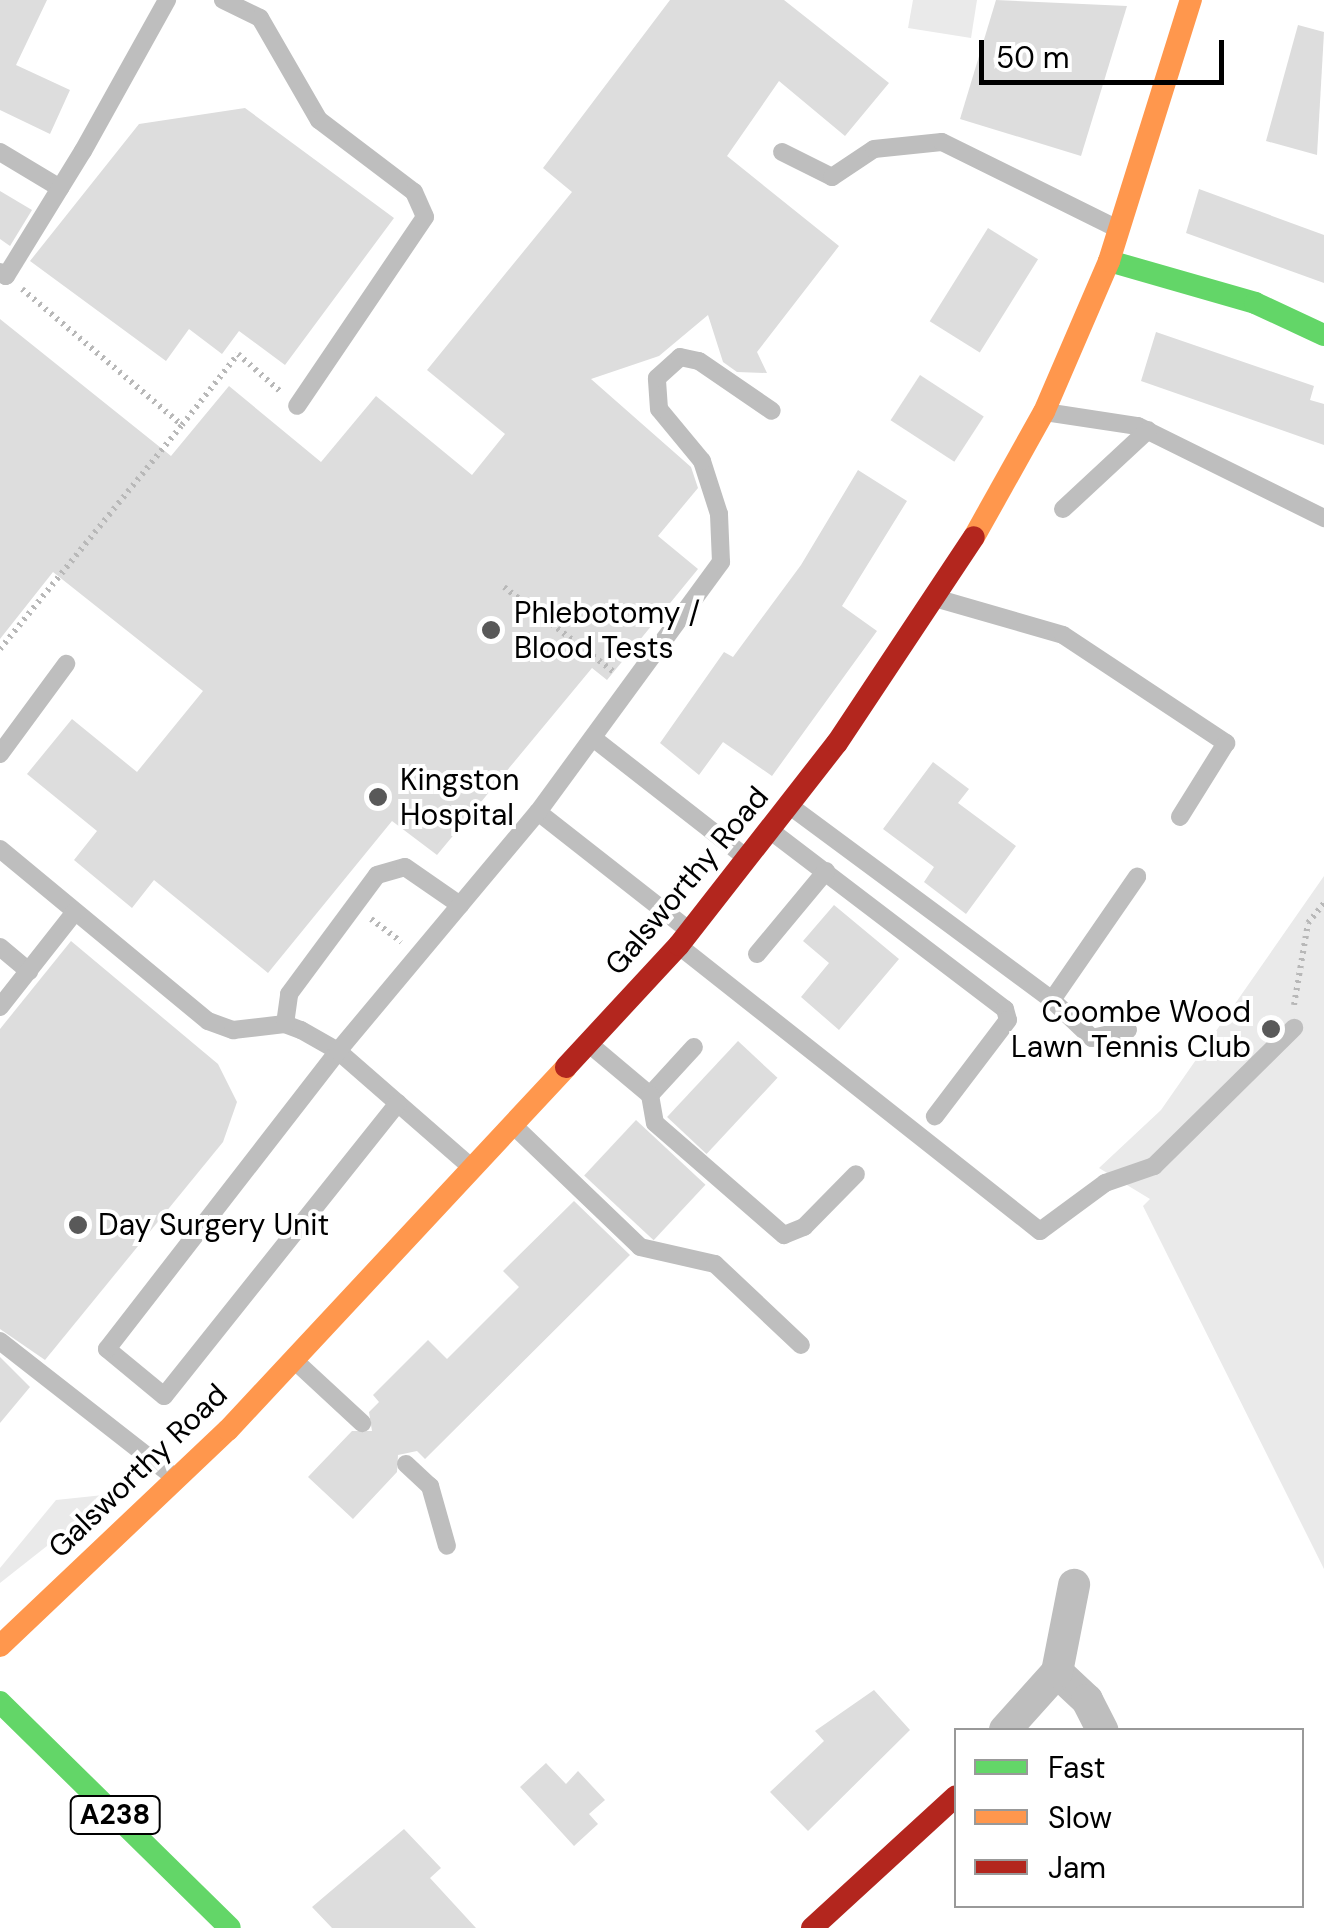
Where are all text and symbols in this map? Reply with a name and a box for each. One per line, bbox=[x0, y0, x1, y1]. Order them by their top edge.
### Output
scale bar bbox=[984, 20, 1229, 82]
text: 50 m bbox=[996, 38, 1070, 77]
place label: Phlebotomy / Blood Tests bbox=[514, 595, 700, 666]
marker: Phlebotomy / Blood Tests bbox=[478, 617, 504, 643]
place label: Kingston Hospital bbox=[400, 762, 519, 832]
street label: Galsworthy Road bbox=[598, 780, 776, 982]
marker: Kingston Hospital bbox=[365, 784, 391, 810]
place label: Coombe Wood Lawn Tennis Club bbox=[1011, 994, 1251, 1064]
marker: Coombe Wood Lawn Tennis Club bbox=[1260, 1018, 1282, 1040]
place label: Day Surgery Unit bbox=[98, 1207, 329, 1243]
marker: Day Surgery Unit bbox=[67, 1214, 89, 1236]
street label: Galsworthy Road bbox=[41, 1377, 235, 1565]
legend bbox=[954, 1728, 1304, 1908]
text: Fast bbox=[1048, 1748, 1106, 1787]
road number: A238 bbox=[68, 1792, 162, 1838]
text: Slow bbox=[1048, 1798, 1112, 1837]
text: Jam bbox=[1048, 1848, 1106, 1887]

